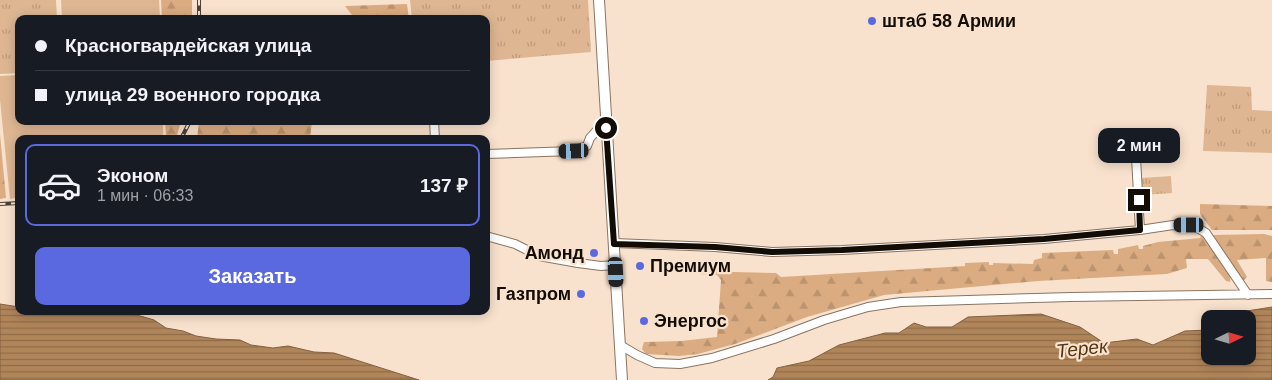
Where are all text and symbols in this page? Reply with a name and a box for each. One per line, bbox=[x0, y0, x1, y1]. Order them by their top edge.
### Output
place label: штаб 58 Армии bbox=[882, 11, 1016, 31]
marker: штаб 58 Армии bbox=[866, 15, 878, 27]
text: Красногвардейская улица bbox=[65, 35, 311, 56]
text: улица 29 военного городка bbox=[65, 84, 320, 105]
route start bbox=[595, 117, 617, 139]
callout: 2 мин bbox=[1098, 128, 1180, 162]
text: 2 мин bbox=[1117, 137, 1161, 154]
car bbox=[558, 143, 589, 159]
icon: car bbox=[37, 163, 82, 208]
text: Эконом bbox=[97, 165, 168, 186]
text: 137 ₽ bbox=[420, 175, 468, 196]
text: 1 мин · 06:33 bbox=[97, 187, 193, 204]
route end bbox=[1128, 189, 1150, 211]
car bbox=[1174, 218, 1204, 233]
place label: Амонд bbox=[525, 243, 585, 263]
button: Заказать bbox=[35, 247, 470, 305]
marker: Амонд bbox=[588, 247, 600, 259]
place label: Премиум bbox=[650, 256, 731, 276]
car bbox=[607, 257, 624, 287]
marker: Премиум bbox=[634, 260, 646, 272]
place label: Газпром bbox=[496, 284, 571, 304]
marker: Газпром bbox=[575, 288, 587, 300]
north arrow bbox=[1201, 310, 1256, 365]
map controls bbox=[1201, 310, 1256, 365]
place label: Энергос bbox=[654, 311, 727, 331]
marker: Энергос bbox=[638, 315, 650, 327]
water label: Терек bbox=[1055, 335, 1110, 362]

